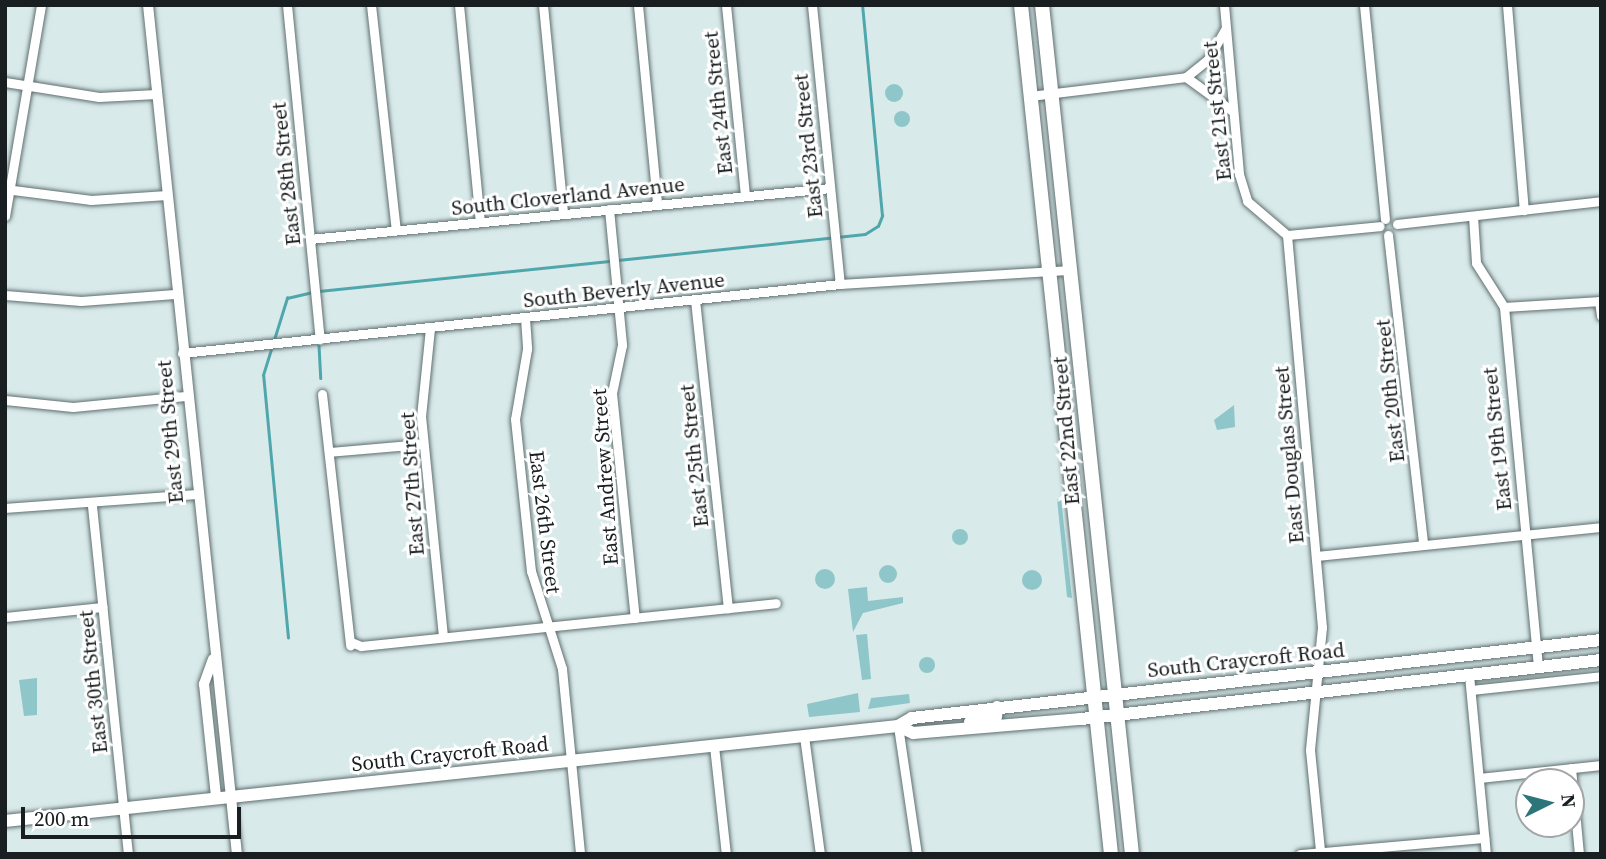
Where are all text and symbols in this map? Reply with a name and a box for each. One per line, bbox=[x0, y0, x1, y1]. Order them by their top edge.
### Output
street label: East 24th Street bbox=[698, 30, 738, 176]
street label: East 21st Street bbox=[1197, 40, 1237, 182]
street label: East 23rd Street bbox=[788, 73, 828, 219]
street label: East 28th Street bbox=[266, 101, 306, 247]
street label: South Cloverland Avenue bbox=[450, 171, 686, 221]
street label: South Beverly Avenue bbox=[522, 267, 726, 313]
street label: East 20th Street bbox=[1370, 318, 1410, 464]
street label: East 22nd Street bbox=[1047, 356, 1085, 506]
street label: East 29th Street bbox=[151, 359, 189, 505]
street label: East Douglas Street bbox=[1269, 365, 1309, 545]
street label: East 19th Street bbox=[1477, 366, 1517, 512]
street label: East 25th Street bbox=[674, 383, 714, 529]
street label: East Andrew Street bbox=[586, 388, 624, 566]
street label: East 27th Street bbox=[394, 411, 430, 557]
street label: East 26th Street bbox=[524, 449, 566, 595]
street label: East 30th Street bbox=[73, 609, 113, 755]
street label: South Craycroft Road bbox=[1146, 637, 1346, 683]
street label: South Craycroft Road bbox=[350, 731, 550, 777]
north arrow bbox=[1515, 768, 1585, 838]
scale bar bbox=[24, 792, 245, 836]
text: N bbox=[1555, 793, 1583, 809]
text: 200 m bbox=[34, 804, 89, 833]

